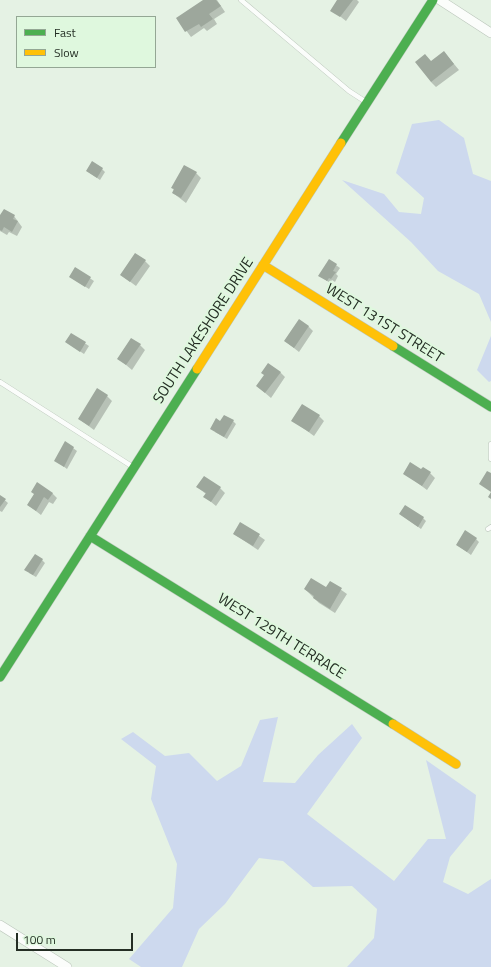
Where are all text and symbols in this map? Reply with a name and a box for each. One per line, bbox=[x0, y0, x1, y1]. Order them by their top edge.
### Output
legend bbox=[16, 16, 156, 68]
text: Fast bbox=[54, 23, 76, 42]
text: Slow bbox=[54, 43, 79, 62]
street label: SOUTH LAKESHORE DRIVE bbox=[150, 255, 258, 407]
street label: WEST 131ST STREET bbox=[322, 281, 446, 367]
street label: WEST 129TH TERRACE bbox=[214, 590, 348, 684]
scale bar bbox=[18, 925, 135, 951]
text: 100 m bbox=[23, 930, 56, 949]

